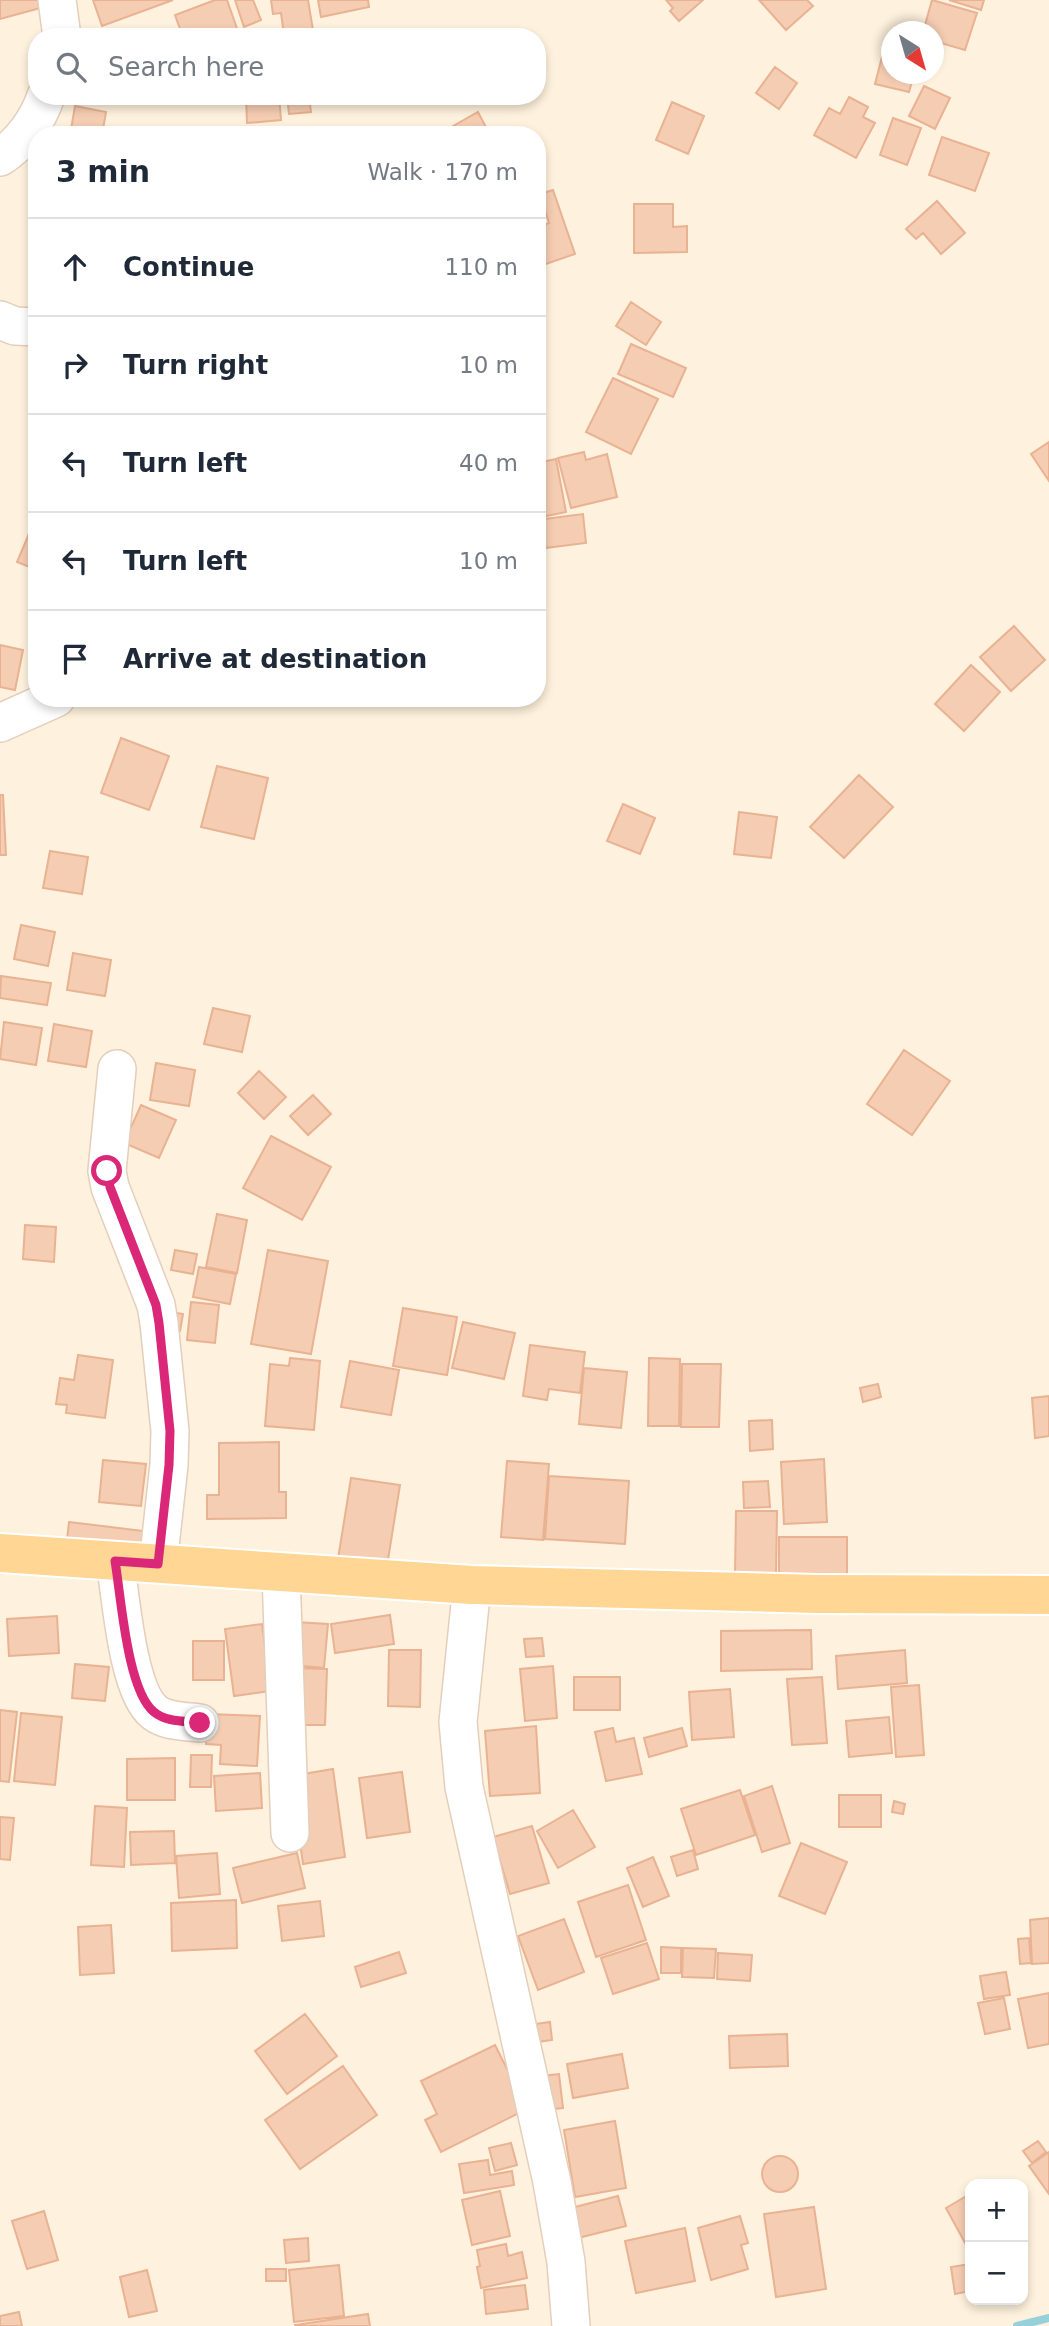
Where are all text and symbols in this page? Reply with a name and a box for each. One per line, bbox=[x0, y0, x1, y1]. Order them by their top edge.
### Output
north arrow bbox=[881, 21, 944, 84]
search box bbox=[28, 28, 546, 105]
icon: search bbox=[52, 48, 90, 86]
text: Search here bbox=[108, 52, 264, 82]
text: 3 min bbox=[56, 154, 150, 189]
text: Walk · 170 m bbox=[367, 159, 518, 185]
icon: ahead bbox=[56, 248, 94, 286]
text: Continue bbox=[123, 252, 254, 282]
text: 110 m bbox=[444, 254, 518, 280]
icon: right bbox=[56, 346, 94, 384]
text: Turn right bbox=[123, 350, 268, 380]
text: 10 m bbox=[459, 352, 518, 378]
icon: left bbox=[56, 444, 94, 482]
text: Turn left bbox=[123, 448, 247, 478]
text: 40 m bbox=[459, 450, 518, 476]
icon: left bbox=[56, 542, 94, 580]
text: Turn left bbox=[123, 546, 247, 576]
text: 10 m bbox=[459, 548, 518, 574]
icon: arrive bbox=[56, 640, 94, 678]
text: Arrive at destination bbox=[123, 644, 427, 674]
route start bbox=[91, 1155, 122, 1186]
route end bbox=[184, 1707, 215, 1738]
map controls bbox=[965, 2179, 1028, 2305]
button: + bbox=[965, 2179, 1028, 2242]
button: − bbox=[965, 2242, 1028, 2305]

